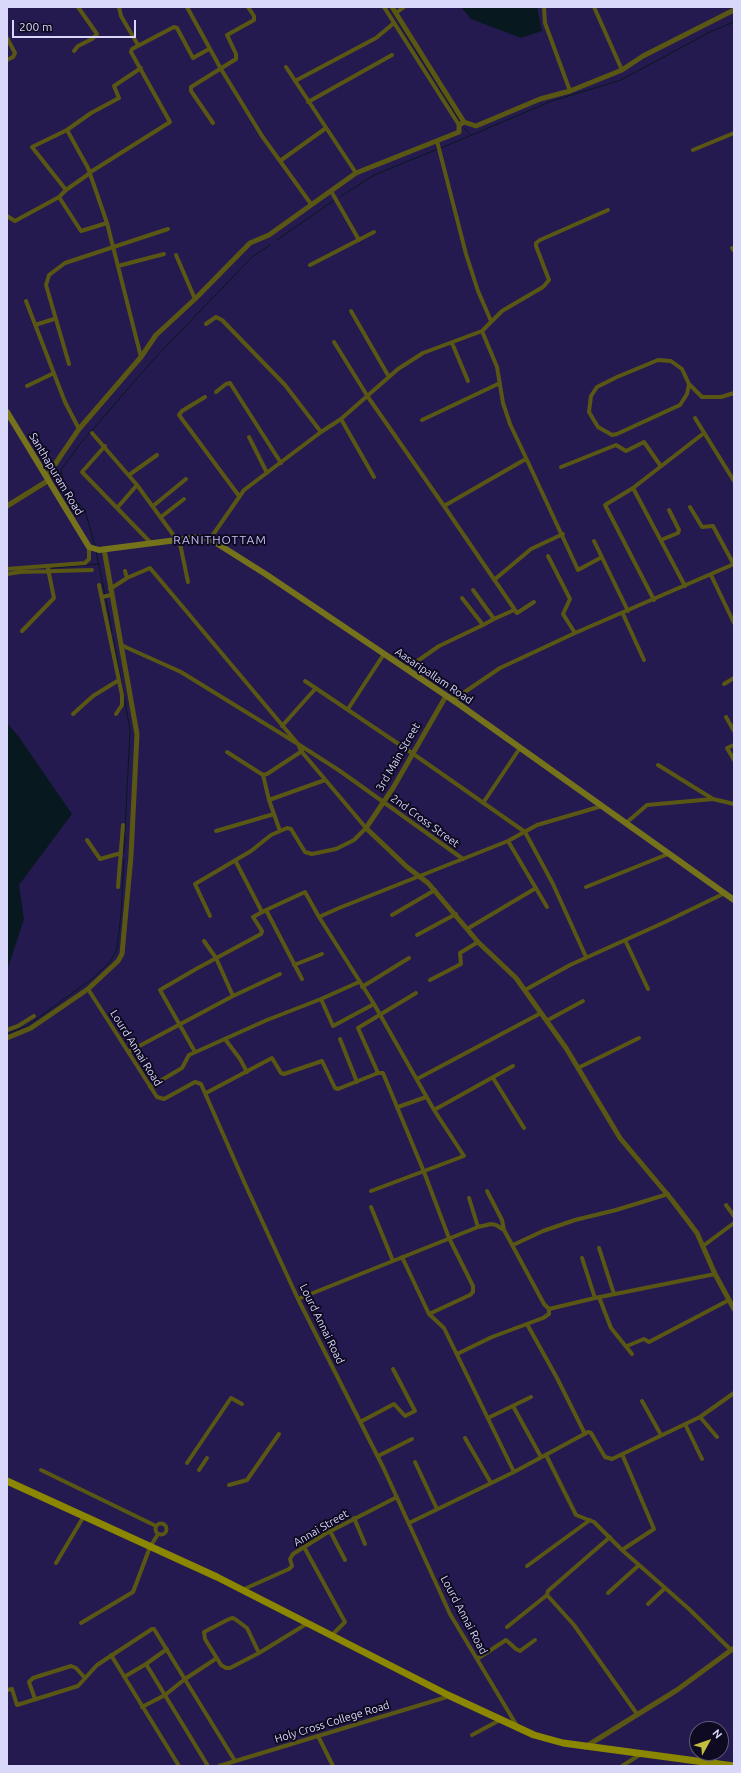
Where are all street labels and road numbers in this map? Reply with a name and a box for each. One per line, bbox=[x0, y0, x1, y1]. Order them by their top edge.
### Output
street label: Santhapuram Road bbox=[26, 430, 86, 518]
street label: Aasaripallam Road bbox=[393, 645, 475, 707]
street label: 3rd Main Street bbox=[373, 720, 423, 794]
street label: 2nd Cross Street bbox=[388, 792, 462, 850]
street label: Lourd Annai Road bbox=[107, 1007, 165, 1089]
street label: Lourd Annai Road bbox=[297, 1282, 347, 1366]
street label: Annai Street bbox=[291, 1507, 351, 1549]
street label: Lourd Annai Road bbox=[438, 1573, 490, 1657]
street label: Holy Cross College Road bbox=[273, 1698, 391, 1746]

